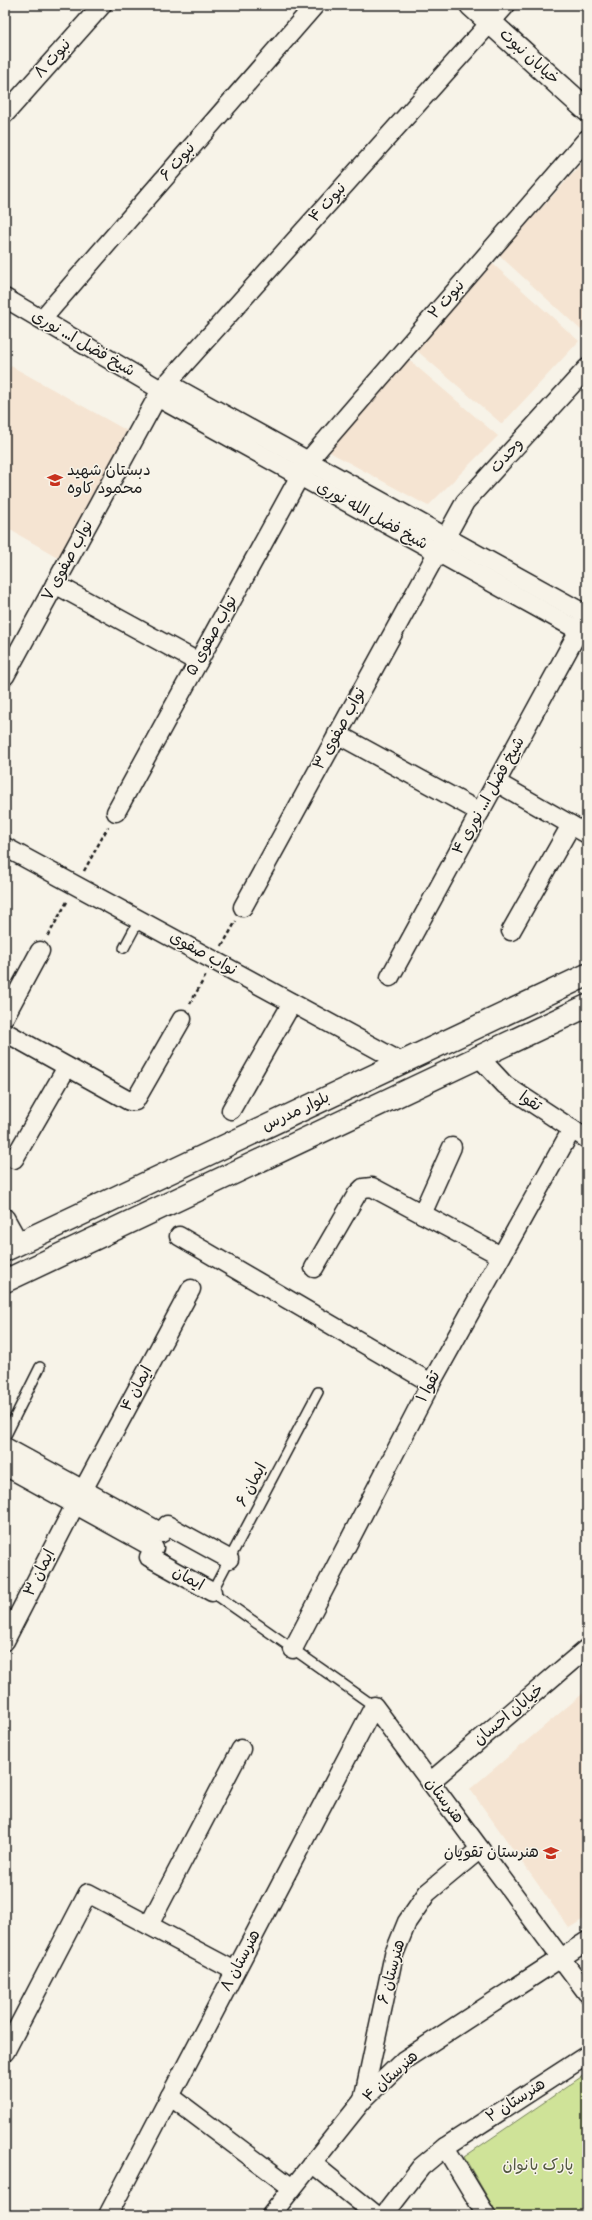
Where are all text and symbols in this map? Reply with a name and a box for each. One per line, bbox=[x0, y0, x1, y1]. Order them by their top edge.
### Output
street label: خیابان نبوت bbox=[493, 23, 565, 91]
street label: نبوت ۸ bbox=[29, 34, 77, 84]
street label: نبوت ۶ bbox=[154, 137, 202, 187]
street label: نبوت ۴ bbox=[303, 178, 353, 228]
street label: نبوت ۲ bbox=[423, 275, 471, 325]
street label: شیخ فضل ا... نوری bbox=[27, 305, 139, 383]
street label: وحدت bbox=[485, 433, 529, 479]
place label: دبستان شهید محمود کاوه bbox=[67, 459, 151, 501]
school or university icon: دبستان شهید محمود کاوه bbox=[46, 471, 64, 489]
street label: شیخ فضل الله نوری bbox=[312, 475, 432, 557]
street label: نواب صفوی ۷ bbox=[36, 516, 100, 606]
street label: نواب صفوی ۵ bbox=[180, 591, 244, 681]
street label: نواب صفوی ۳ bbox=[307, 683, 373, 775]
street label: شیخ فضل ا... نوری ۴ bbox=[447, 733, 531, 859]
street label: نواب صفوی bbox=[165, 926, 241, 982]
street label: بلوار مدرس bbox=[258, 1086, 334, 1138]
street label: تقوا bbox=[514, 1086, 546, 1119]
street label: ایمان ۴ bbox=[115, 1362, 159, 1416]
street label: تقوا ۱ bbox=[411, 1367, 447, 1407]
street label: ایمان ۶ bbox=[230, 1459, 274, 1511]
street label: ایمان ۳ bbox=[18, 1545, 62, 1601]
street label: ایمان bbox=[168, 1560, 208, 1598]
street label: خیابان احسان bbox=[468, 1678, 550, 1752]
street label: هنرستان bbox=[419, 1773, 469, 1829]
place label: هنرستان تقویان bbox=[444, 1841, 539, 1865]
school or university icon: هنرستان تقویان bbox=[542, 1844, 560, 1862]
street label: هنرستان ۸ bbox=[215, 1926, 267, 1996]
street label: هنرستان ۶ bbox=[372, 1937, 412, 2007]
street label: هنرستان ۴ bbox=[358, 2045, 424, 2109]
street label: هنرستان ۲ bbox=[481, 2073, 551, 2129]
park label: پارک بانوان bbox=[502, 2154, 574, 2178]

